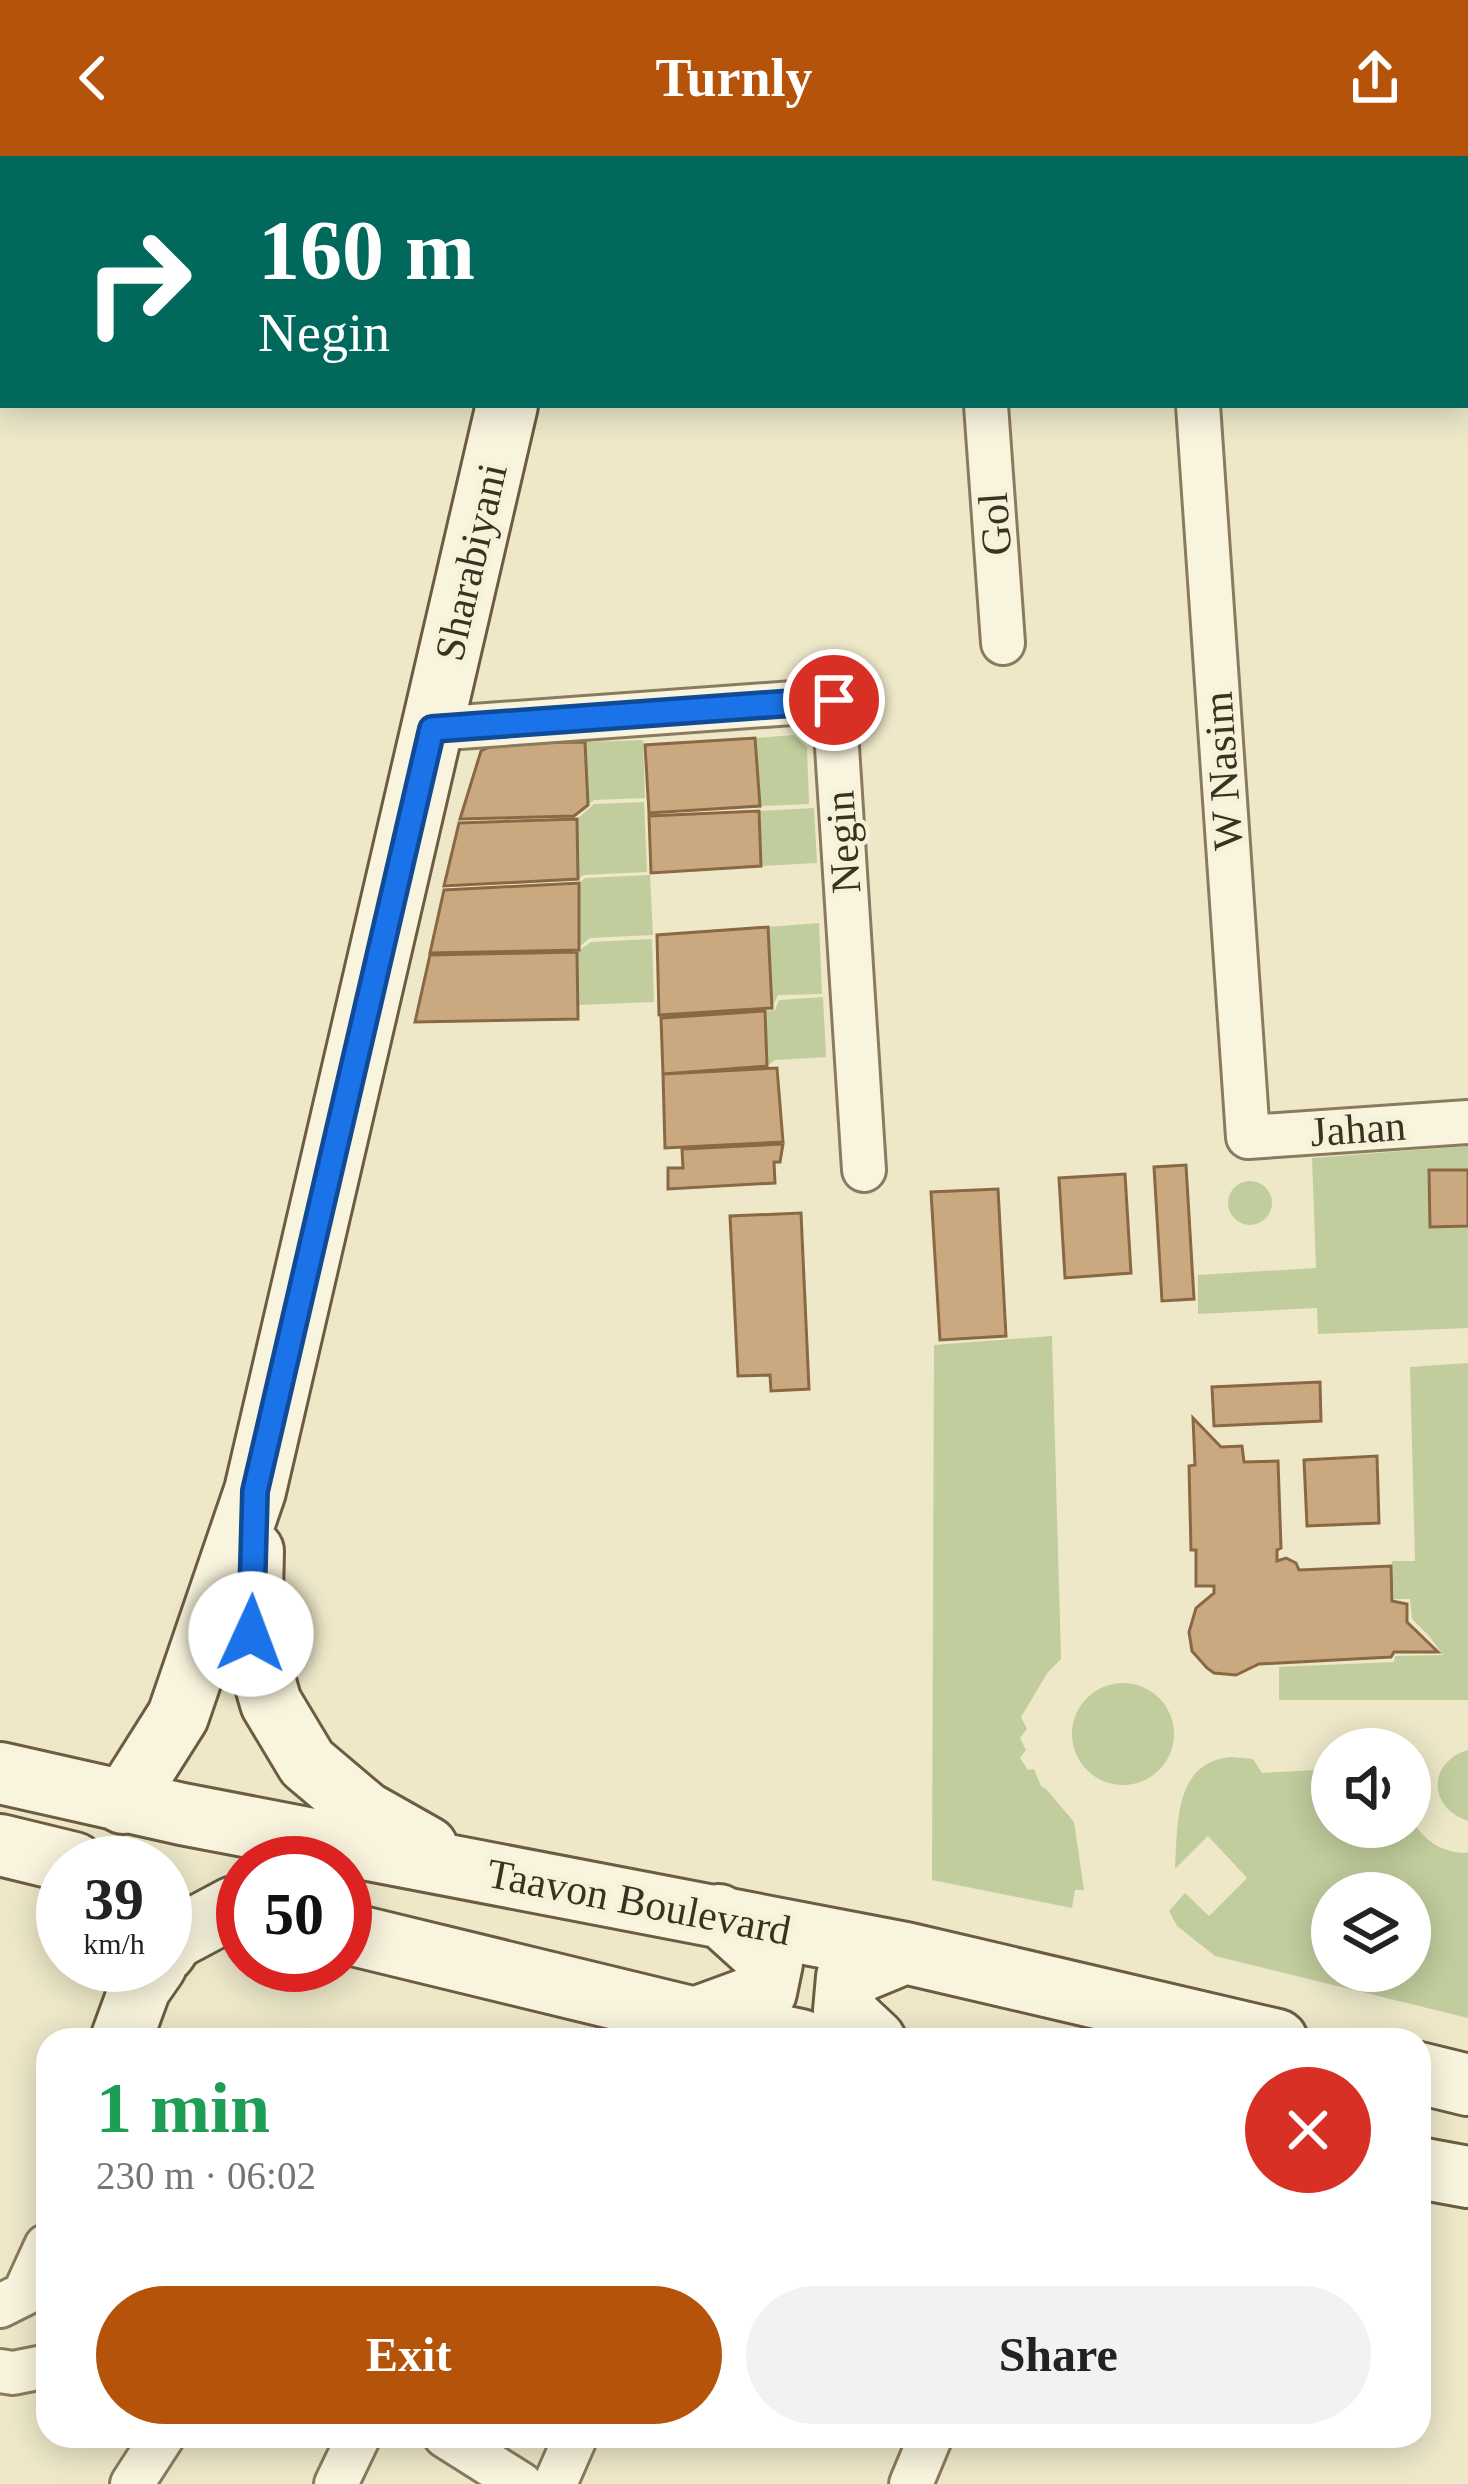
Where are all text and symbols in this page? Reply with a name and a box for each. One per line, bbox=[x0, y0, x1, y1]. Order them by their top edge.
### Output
icon: back bbox=[60, 45, 126, 111]
icon: share bbox=[1342, 45, 1408, 111]
text: Turnly bbox=[655, 48, 813, 108]
icon: right bbox=[60, 204, 216, 360]
text: 160 m bbox=[258, 204, 475, 297]
text: Negin bbox=[258, 303, 390, 363]
street label: Sharabiyani bbox=[426, 459, 516, 665]
street label: Gol bbox=[970, 491, 1020, 557]
pin bbox=[783, 649, 885, 751]
icon: arrive bbox=[801, 667, 867, 733]
street label: W Nasim bbox=[1194, 690, 1251, 852]
street label: Negin bbox=[816, 789, 870, 895]
street label: Jahan bbox=[1309, 1103, 1407, 1155]
position arrow bbox=[188, 1571, 314, 1697]
map controls bbox=[1311, 1728, 1431, 1992]
button: sound bbox=[1311, 1728, 1431, 1848]
speed limit sign: 50 bbox=[216, 1836, 372, 1992]
street label: Taavon Boulevard bbox=[483, 1850, 795, 1954]
text: 39 bbox=[84, 1866, 144, 1932]
button: layers bbox=[1311, 1872, 1431, 1992]
text: km/h bbox=[83, 1927, 145, 1960]
button: close bbox=[1245, 2067, 1371, 2193]
text: 1 min bbox=[96, 2068, 270, 2148]
text: 230 m · 06:02 bbox=[96, 2154, 316, 2197]
button: Exit bbox=[96, 2286, 722, 2424]
button: Share bbox=[746, 2286, 1371, 2424]

